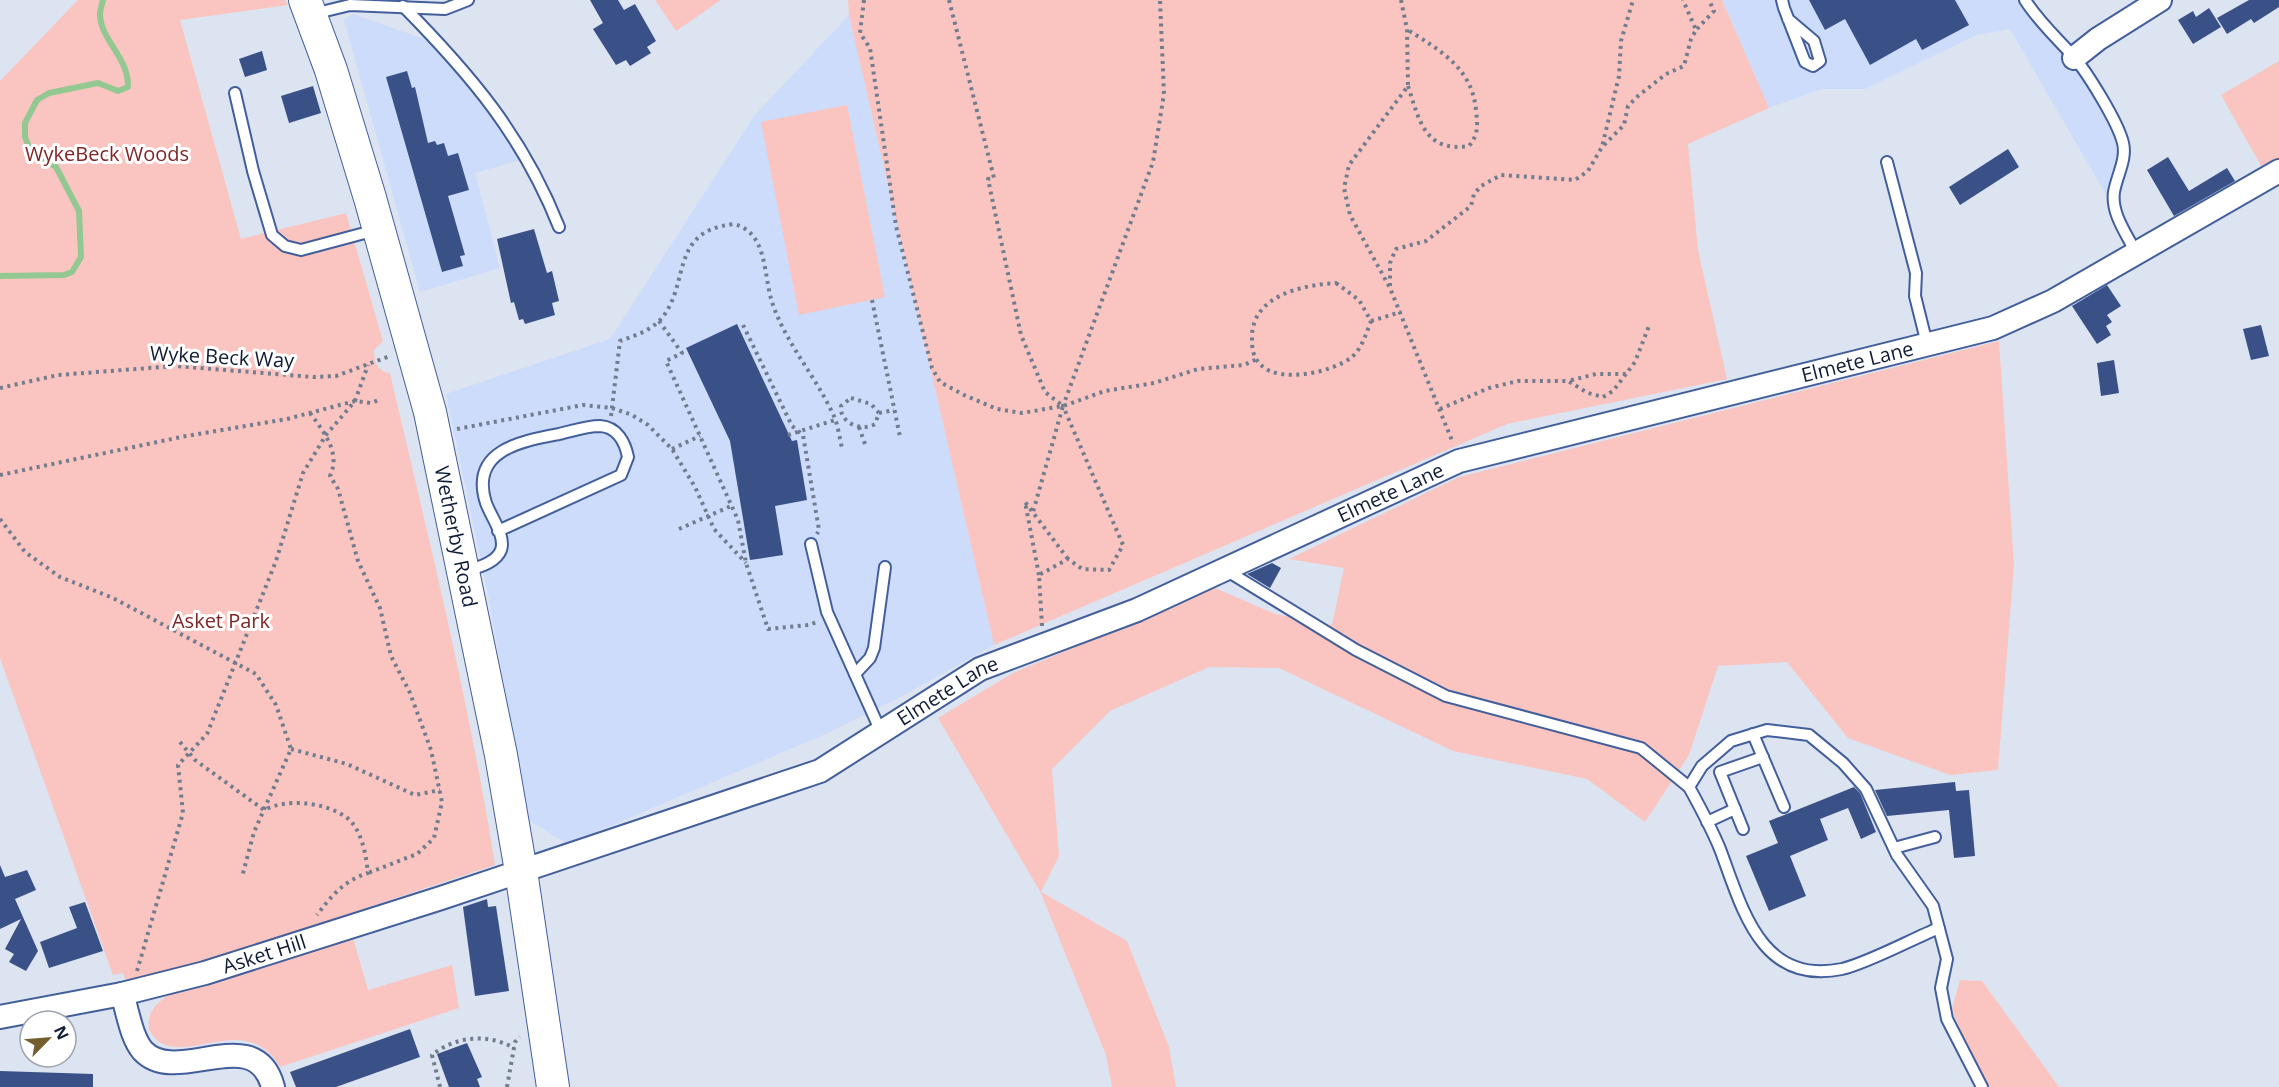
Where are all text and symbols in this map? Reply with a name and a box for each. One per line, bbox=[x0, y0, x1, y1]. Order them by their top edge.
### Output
park label: WykeBeck Woods bbox=[25, 140, 189, 167]
street label: Elmete Lane bbox=[1798, 334, 1916, 388]
street label: Wyke Beck Way bbox=[149, 339, 296, 374]
street label: Elmete Lane bbox=[1333, 456, 1448, 529]
street label: Wetherby Road bbox=[428, 463, 484, 610]
park label: Asket Park bbox=[172, 607, 271, 634]
street label: Elmete Lane bbox=[891, 649, 1002, 732]
street label: Asket Hill bbox=[219, 928, 309, 980]
north arrow bbox=[18, 1009, 78, 1069]
text: N bbox=[49, 1022, 74, 1043]

